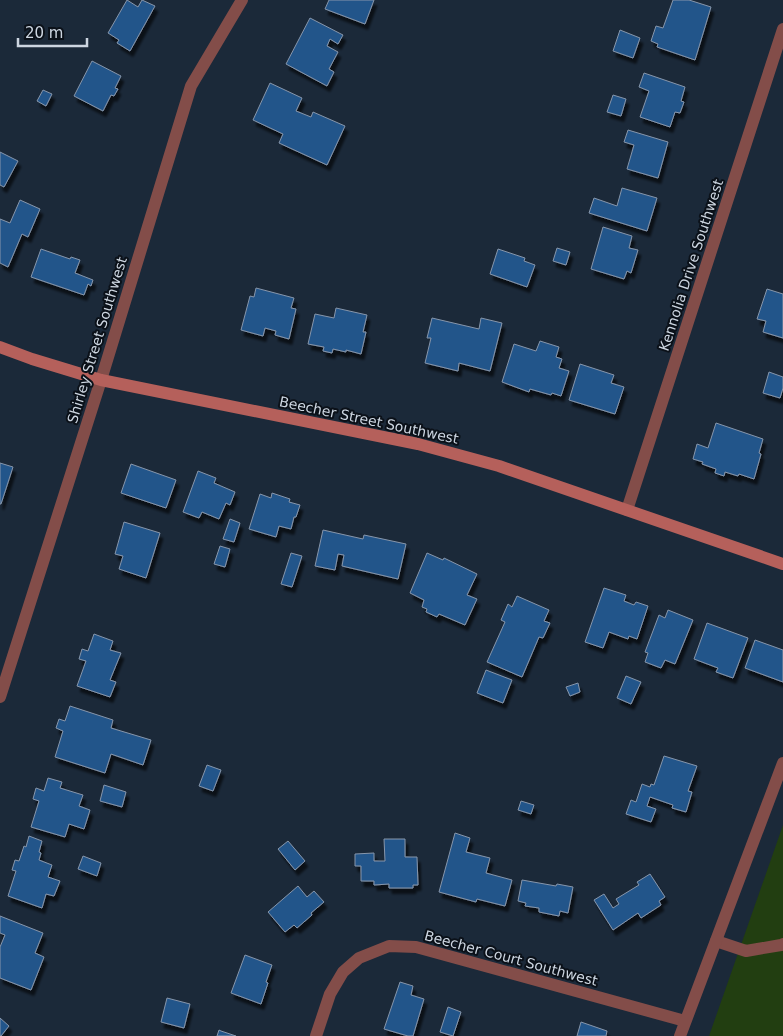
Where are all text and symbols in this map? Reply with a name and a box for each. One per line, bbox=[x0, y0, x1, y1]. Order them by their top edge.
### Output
scale bar bbox=[18, 15, 86, 47]
text: 20 m bbox=[25, 24, 63, 42]
street label: Kennolia Drive Southwest bbox=[656, 177, 727, 353]
street label: Shirley Street Southwest bbox=[64, 254, 130, 425]
street label: Beecher Street Southwest bbox=[278, 393, 461, 447]
street label: Beecher Court Southwest bbox=[423, 927, 600, 989]

